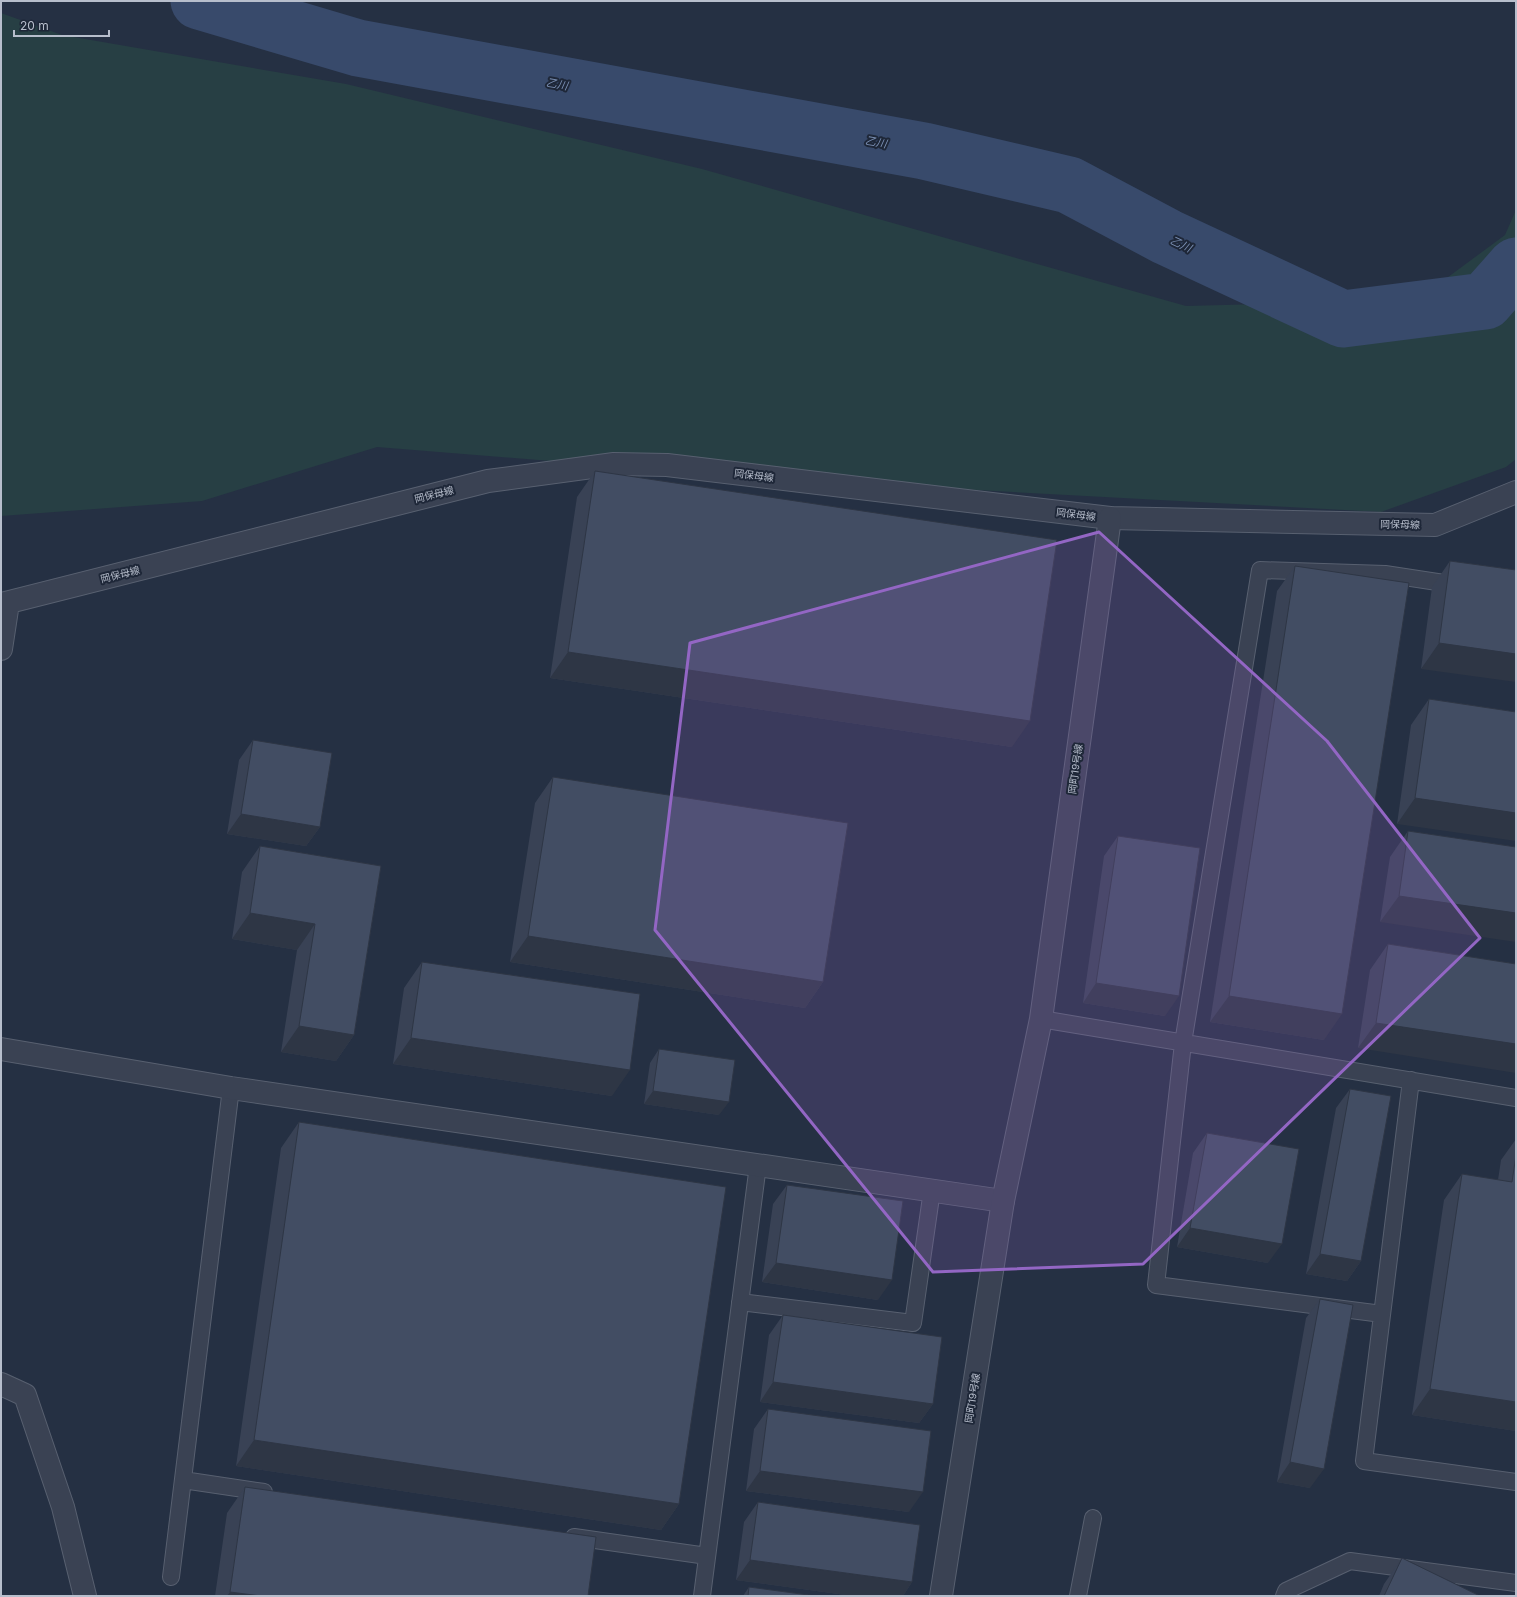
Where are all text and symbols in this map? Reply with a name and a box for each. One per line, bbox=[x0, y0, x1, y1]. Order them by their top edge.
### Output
scale bar bbox=[14, 12, 109, 38]
text: 20 m bbox=[20, 18, 49, 33]
water label: 乙川 bbox=[545, 75, 570, 93]
water label: 乙川 bbox=[864, 133, 889, 151]
water label: 乙川 bbox=[1168, 233, 1195, 255]
street label: 岡保母線 bbox=[733, 467, 775, 483]
street label: 岡保母線 bbox=[413, 483, 455, 505]
street label: 岡保母線 bbox=[1055, 506, 1097, 522]
street label: 岡保母線 bbox=[1380, 518, 1420, 530]
street label: 岡保母線 bbox=[99, 563, 141, 585]
street label: 岡町19号線 bbox=[1066, 743, 1084, 795]
street label: 岡町19号線 bbox=[962, 1372, 982, 1424]

